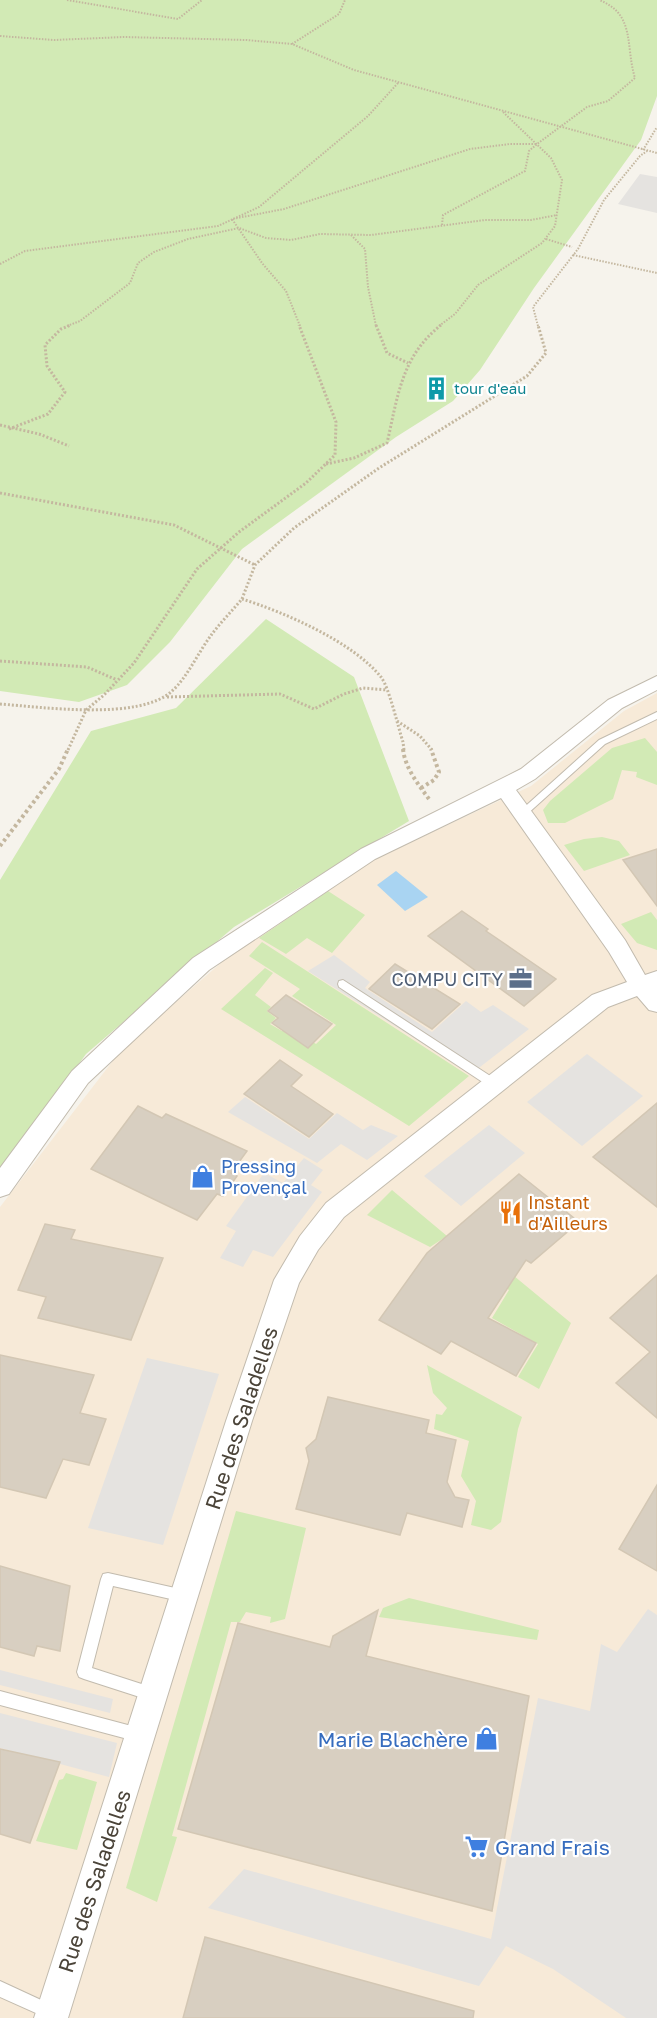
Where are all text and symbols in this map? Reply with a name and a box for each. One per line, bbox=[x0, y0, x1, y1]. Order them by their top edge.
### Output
building icon: tour d'eau bbox=[423, 375, 449, 401]
place label: tour d'eau bbox=[454, 379, 526, 397]
office icon: COMPU CITY bbox=[508, 966, 534, 992]
place label: COMPU CITY bbox=[391, 968, 503, 990]
place label: Pressing Provençal bbox=[221, 1155, 307, 1198]
shop icon: Pressing Provençal bbox=[190, 1163, 216, 1189]
place label: Instant d'Ailleurs bbox=[528, 1191, 608, 1234]
restaurant icon: Instant d'Ailleurs bbox=[497, 1199, 523, 1225]
street label: Rue des Saladelles bbox=[199, 1323, 283, 1513]
place label: Marie Blachère bbox=[317, 1726, 468, 1752]
shop icon: Marie Blachère bbox=[473, 1726, 499, 1752]
street label: Rue des Saladelles bbox=[52, 1786, 136, 1976]
supermarket icon: Grand Frais bbox=[464, 1834, 490, 1860]
place label: Grand Frais bbox=[495, 1834, 610, 1860]

